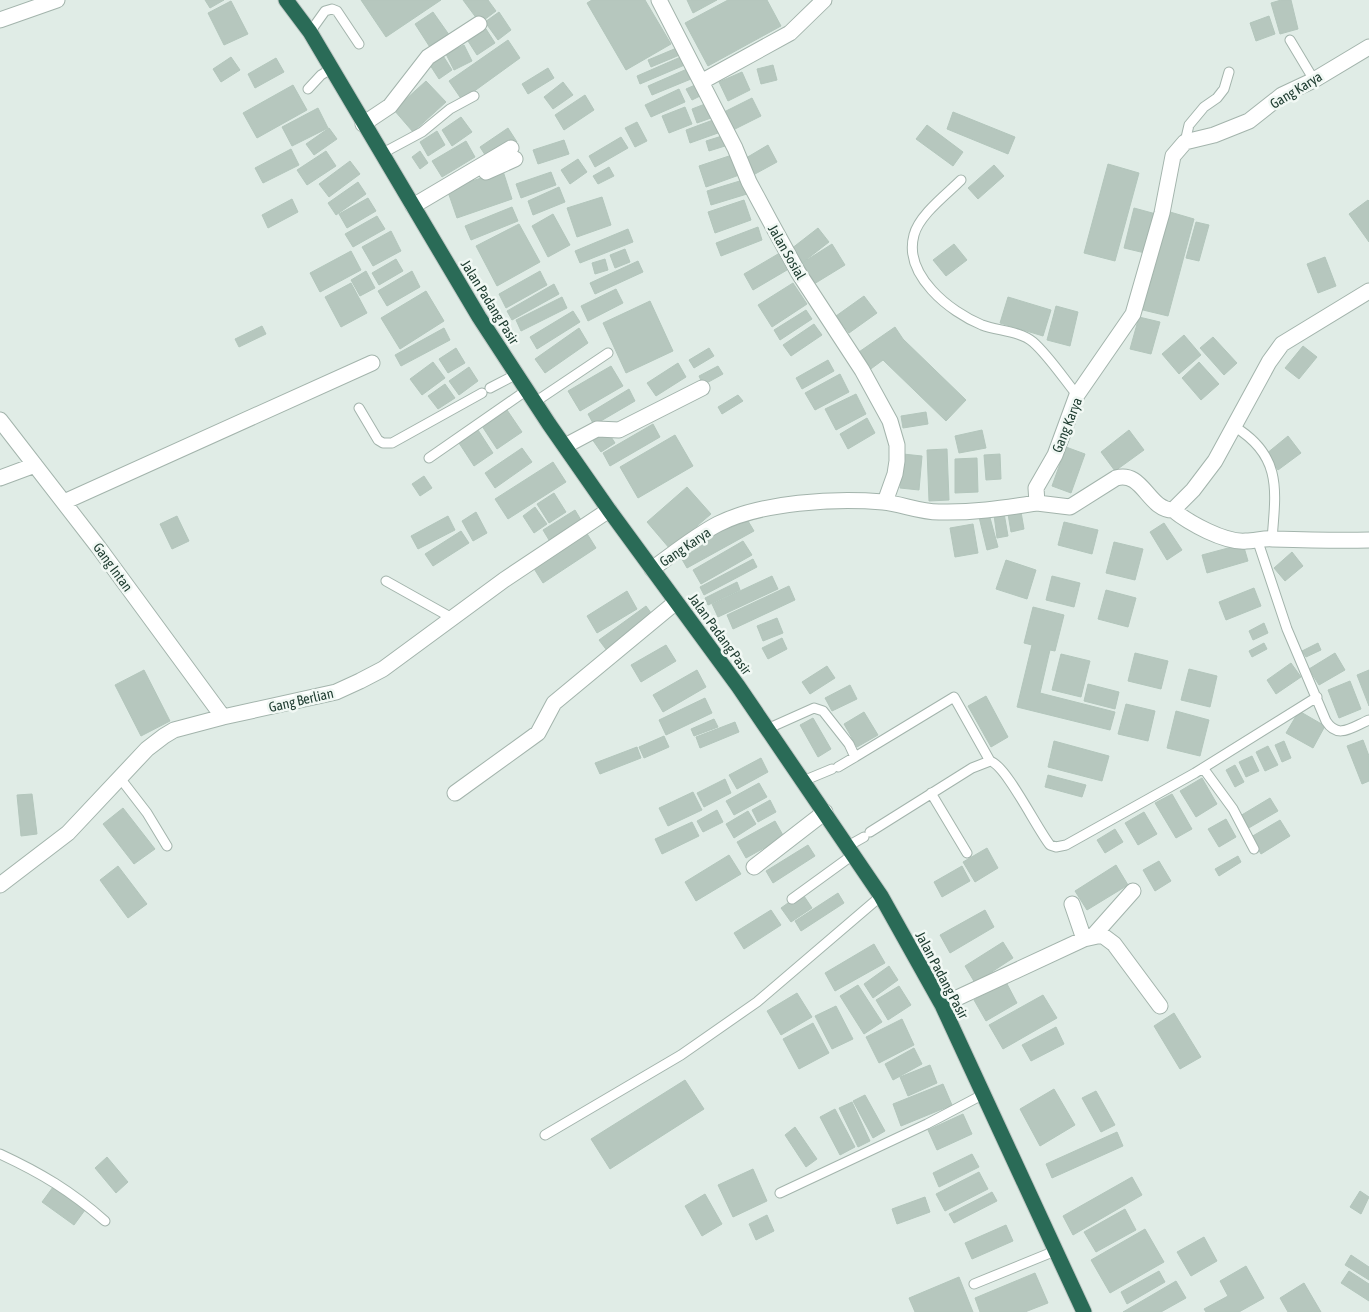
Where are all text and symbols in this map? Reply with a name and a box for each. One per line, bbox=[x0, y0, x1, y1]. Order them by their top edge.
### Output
street label: Gang Karya bbox=[1267, 68, 1325, 112]
street label: Jalan Sosial bbox=[765, 222, 809, 283]
street label: Jalan Padang Pasir bbox=[458, 257, 523, 348]
street label: Gang Karya bbox=[1049, 395, 1085, 455]
street label: Gang Karya bbox=[656, 524, 714, 570]
street label: Gang Intan bbox=[90, 539, 136, 595]
street label: Jalan Padang Pasir bbox=[685, 590, 755, 678]
street label: Gang Berlian bbox=[267, 685, 335, 715]
street label: Jalan Padang Pasir bbox=[912, 929, 972, 1022]

